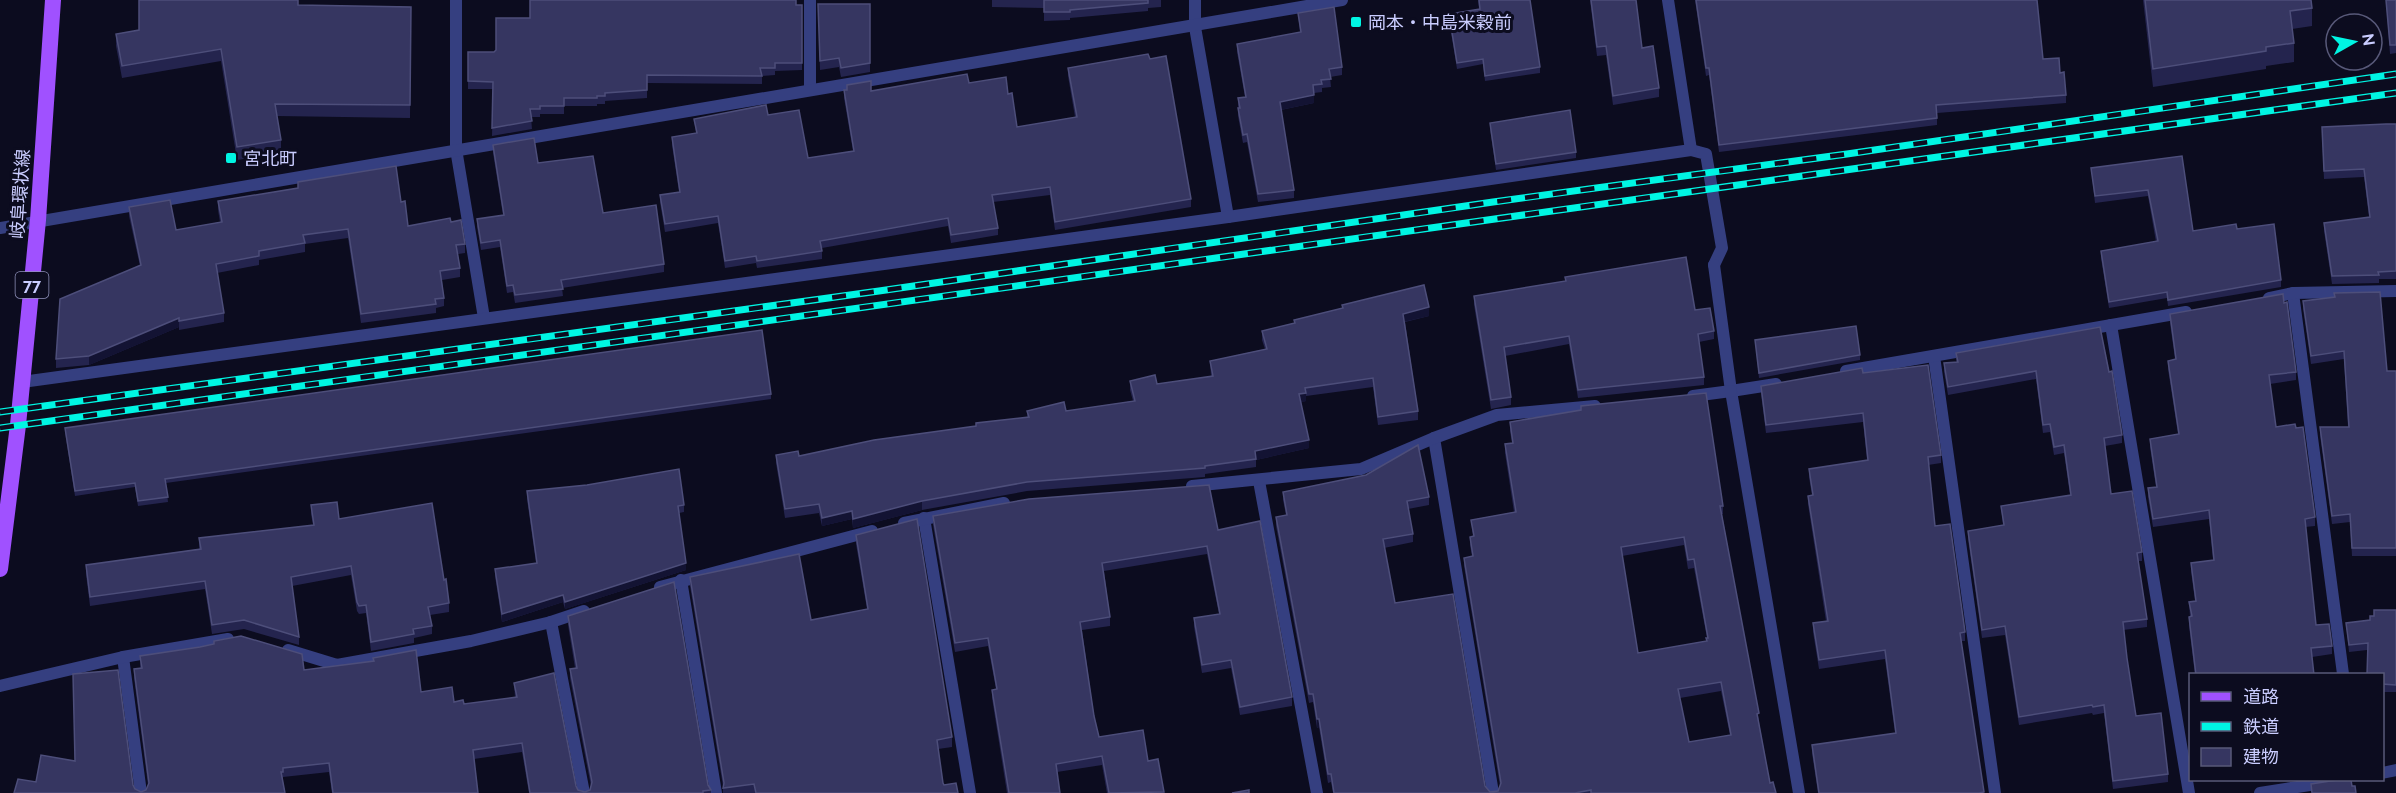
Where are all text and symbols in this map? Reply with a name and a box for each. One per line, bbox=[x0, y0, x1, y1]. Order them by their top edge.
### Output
place label: 岡本・中島米穀前 bbox=[1368, 12, 1512, 33]
north arrow bbox=[2324, 12, 2384, 72]
marker: 岡本・中島米穀前 bbox=[1349, 15, 1363, 29]
text: N bbox=[2358, 32, 2379, 47]
street label: 岐阜環状線 bbox=[6, 148, 34, 240]
place label: 宮北町 bbox=[243, 148, 297, 169]
marker: 宮北町 bbox=[224, 151, 238, 165]
road number: 77 bbox=[15, 272, 48, 298]
legend bbox=[2189, 673, 2384, 781]
text: 道路 bbox=[2243, 686, 2279, 707]
text: 鉄道 bbox=[2243, 716, 2279, 737]
text: 建物 bbox=[2243, 746, 2279, 767]

